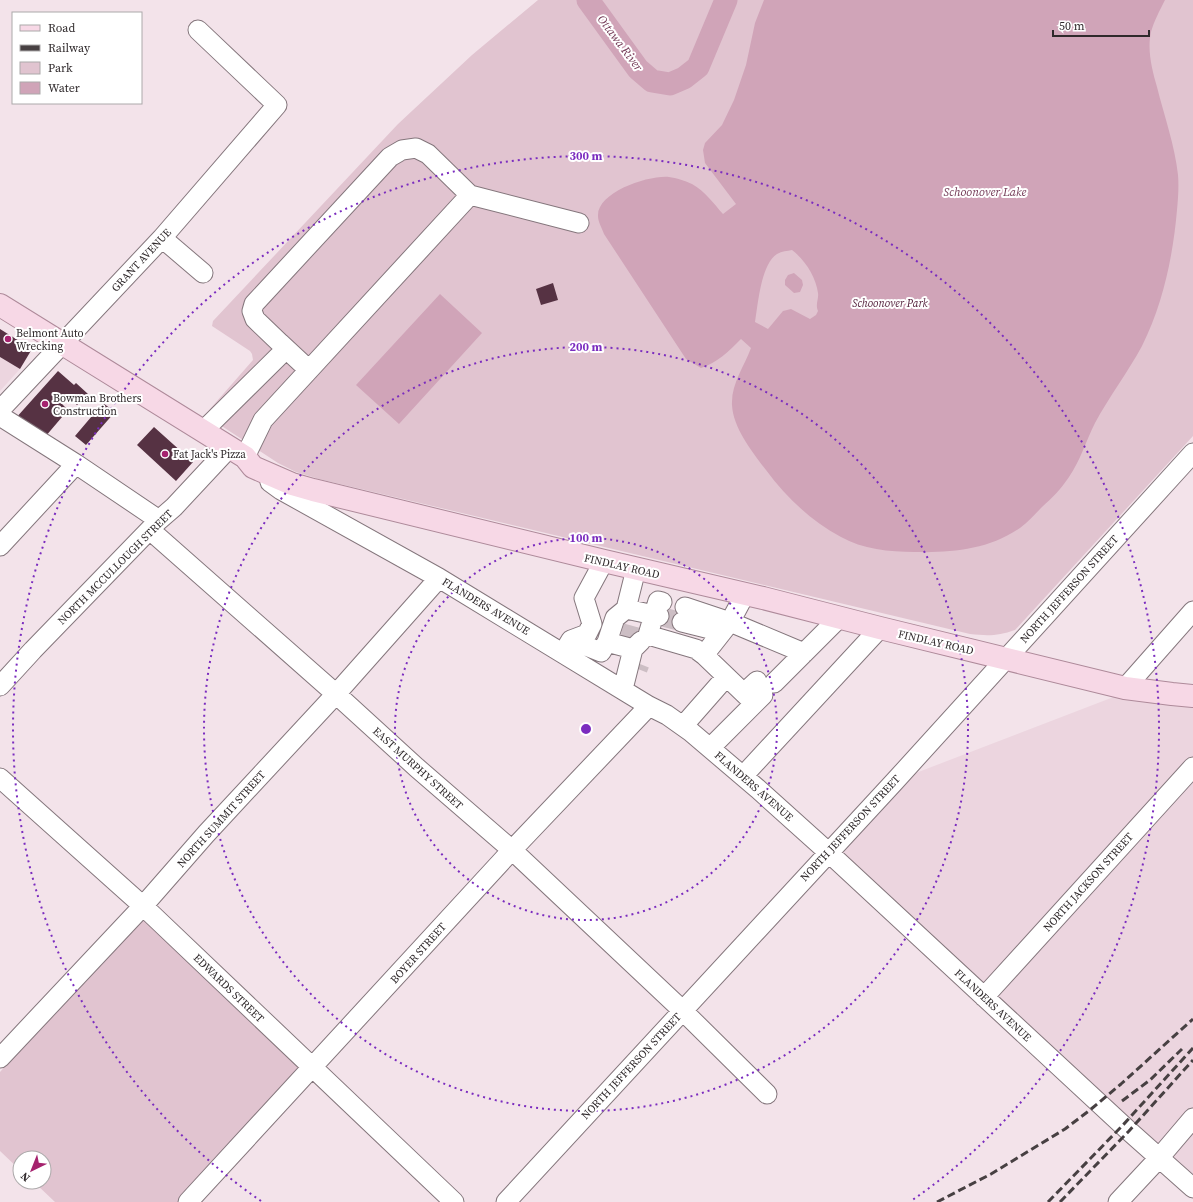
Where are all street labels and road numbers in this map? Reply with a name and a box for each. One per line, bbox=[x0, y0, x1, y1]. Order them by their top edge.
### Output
street label: GRANT AVENUE bbox=[108, 225, 175, 295]
street label: NORTH MCCULLOUGH STREET bbox=[55, 506, 176, 628]
street label: NORTH JEFFERSON STREET bbox=[1017, 532, 1122, 646]
street label: FINDLAY ROAD bbox=[583, 551, 661, 583]
street label: FLANDERS AVENUE bbox=[439, 574, 533, 639]
street label: FINDLAY ROAD bbox=[897, 627, 975, 659]
street label: EAST MURPHY STREET bbox=[369, 724, 466, 813]
street label: FLANDERS AVENUE bbox=[711, 748, 797, 825]
street label: NORTH SUMMIT STREET bbox=[174, 767, 269, 871]
street label: NORTH JEFFERSON STREET bbox=[797, 772, 904, 885]
street label: NORTH JACKSON STREET bbox=[1040, 830, 1137, 935]
street label: BOYER STREET bbox=[387, 920, 450, 987]
street label: EDWARDS STREET bbox=[190, 951, 268, 1026]
street label: FLANDERS AVENUE bbox=[951, 966, 1035, 1045]
street label: NORTH JEFFERSON STREET bbox=[578, 1010, 685, 1123]

